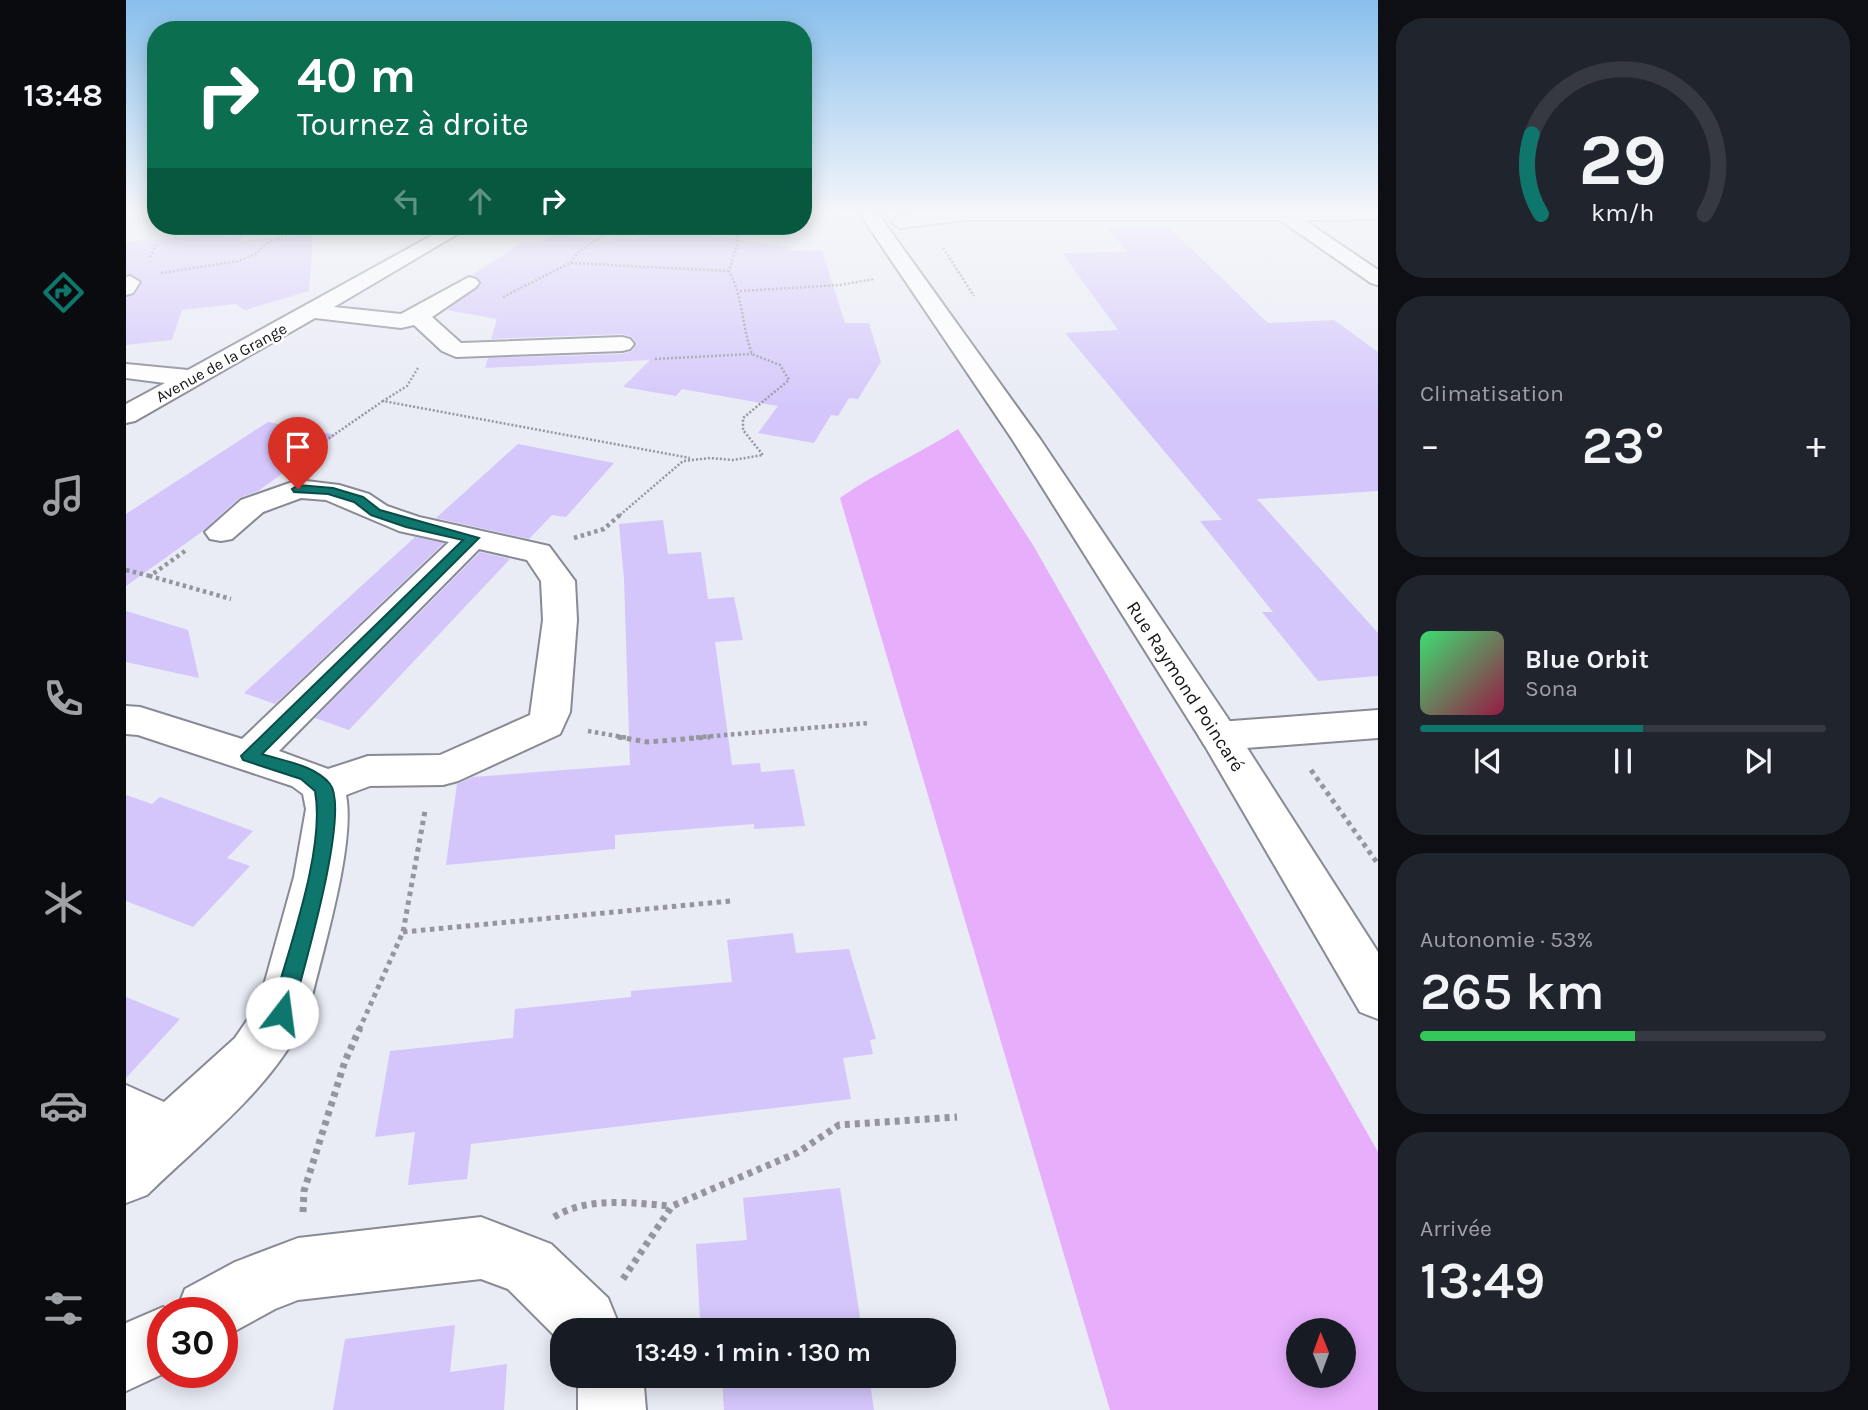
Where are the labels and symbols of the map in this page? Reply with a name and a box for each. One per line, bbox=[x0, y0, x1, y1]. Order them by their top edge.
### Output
street label: Avenue de la Grange bbox=[152, 319, 290, 406]
pin bbox=[268, 417, 328, 489]
street label: Rue Raymond Poincaré bbox=[1122, 597, 1248, 776]
position arrow bbox=[245, 976, 319, 1050]
speed limit sign: 30 bbox=[147, 1297, 238, 1388]
north arrow bbox=[1286, 1318, 1356, 1388]

